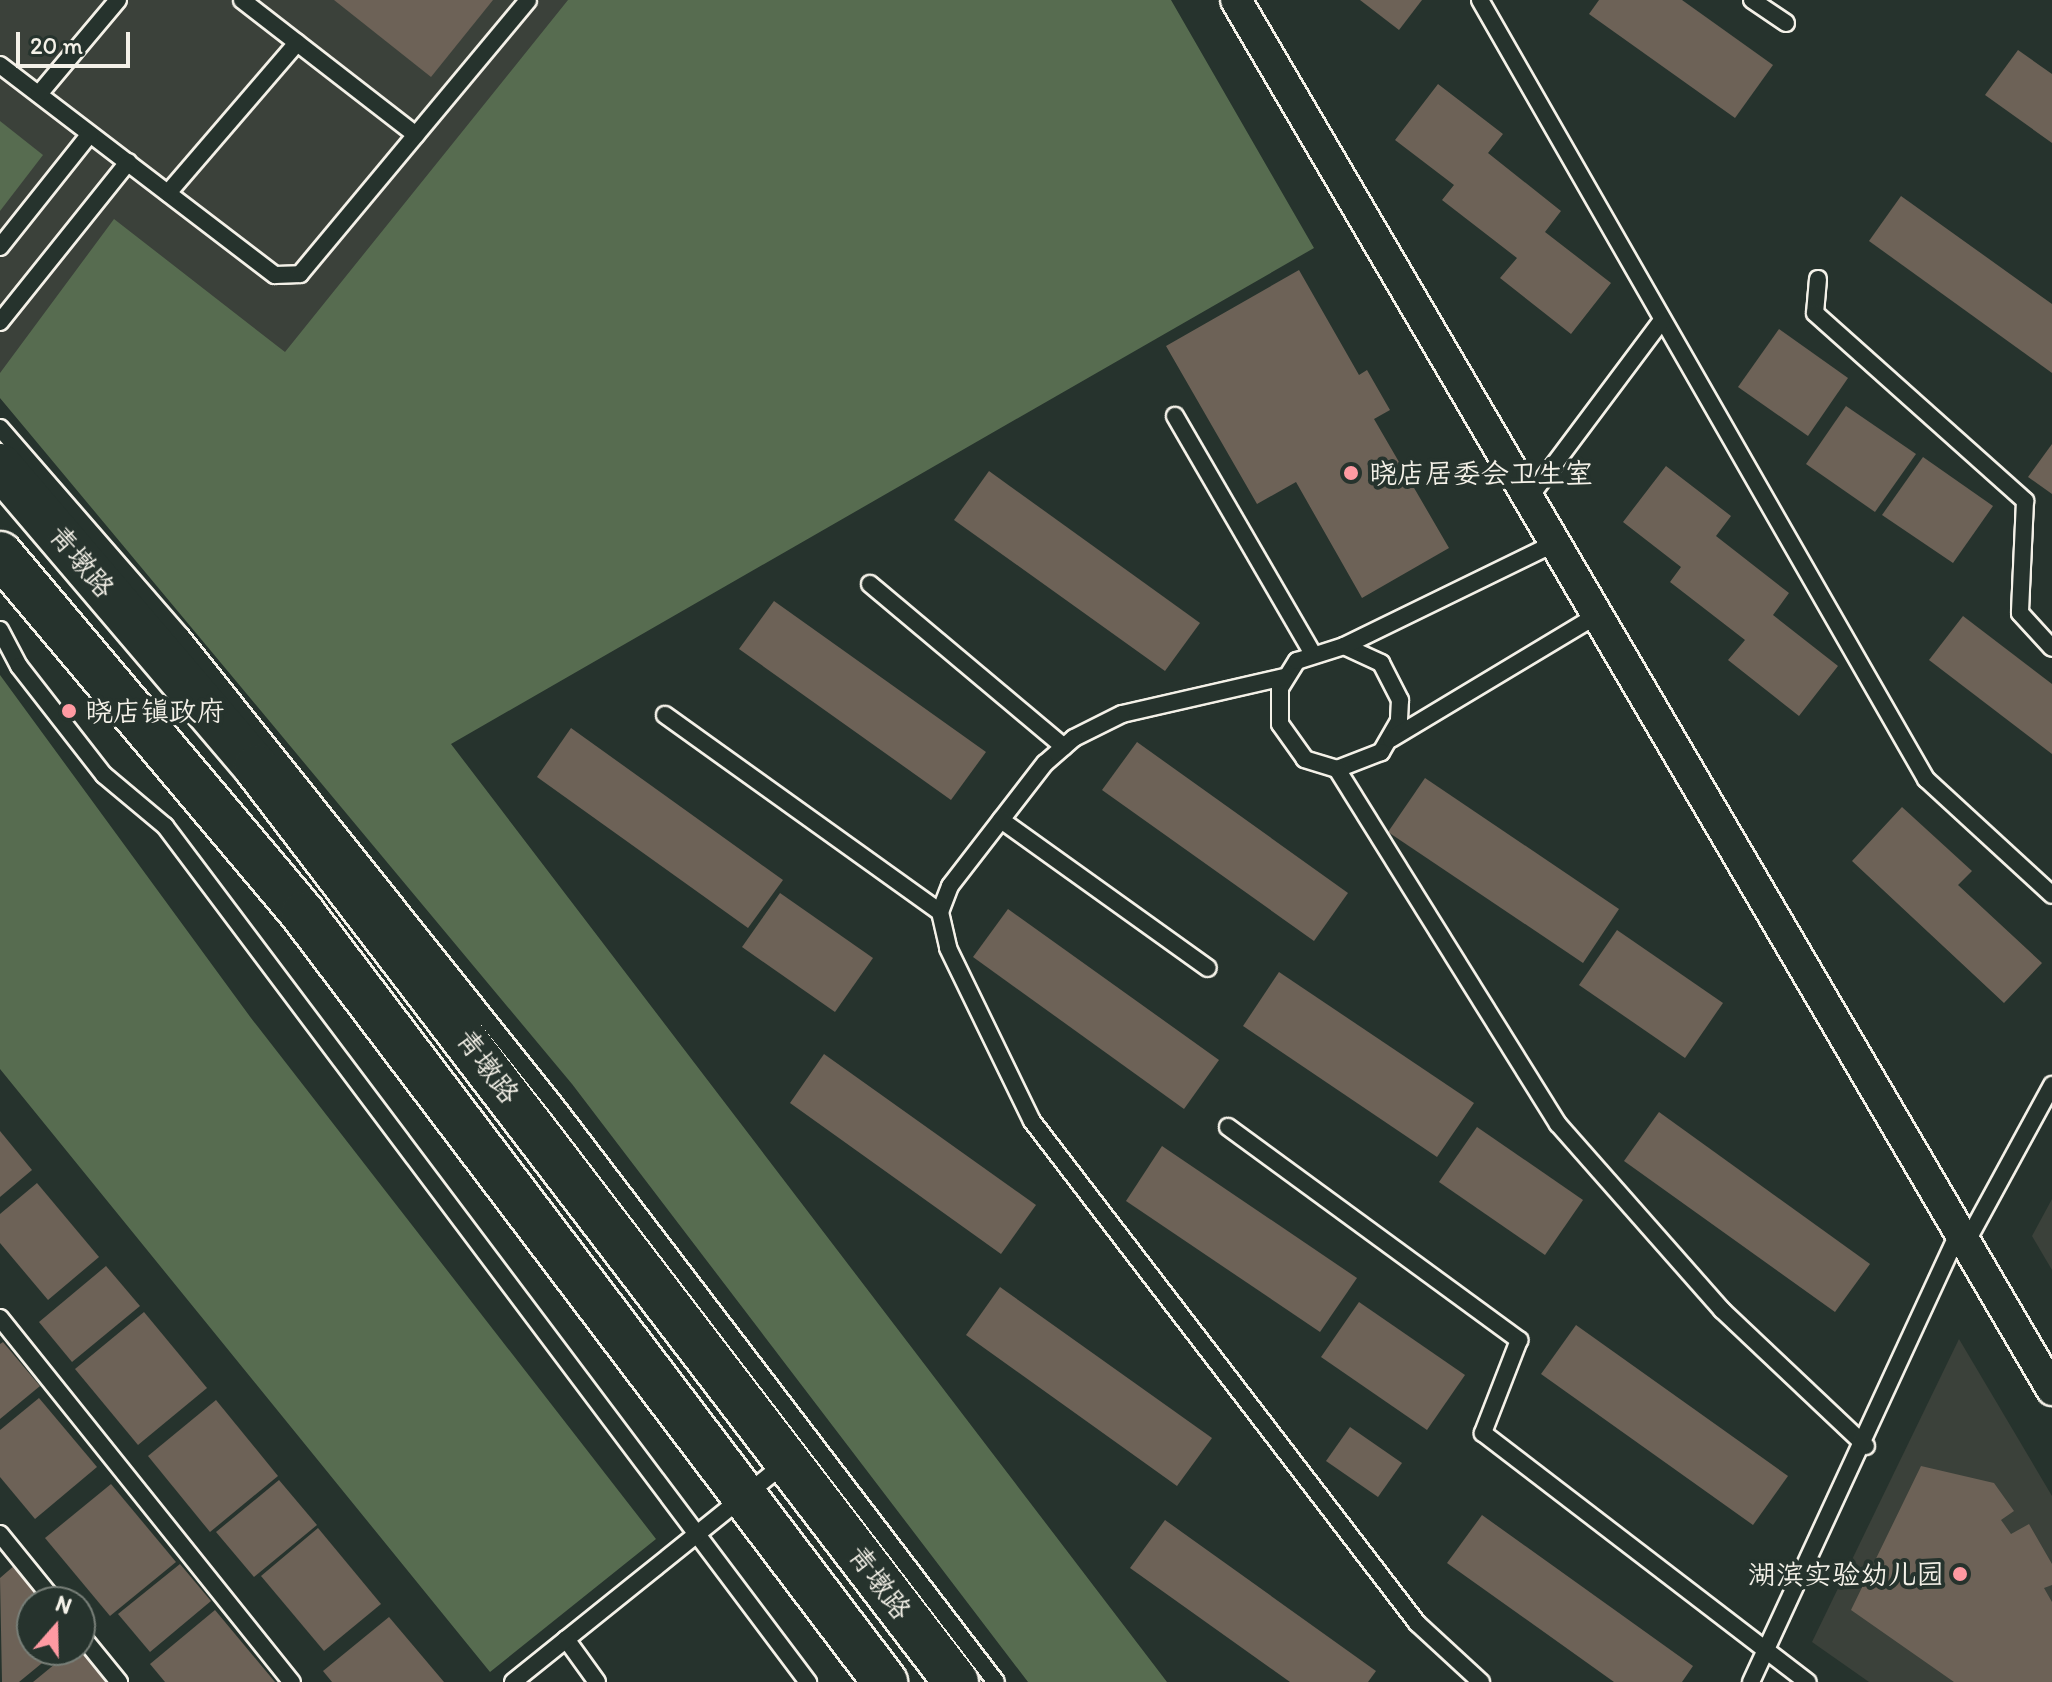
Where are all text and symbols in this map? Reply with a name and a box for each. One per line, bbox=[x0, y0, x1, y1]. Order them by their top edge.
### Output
scale bar bbox=[20, 16, 134, 66]
text: 20 m bbox=[30, 31, 83, 60]
place label: 晓店居委会卫生室 bbox=[1369, 456, 1593, 490]
marker: 晓店居委会卫生室 bbox=[1340, 462, 1362, 484]
street label: 青墩路 bbox=[42, 518, 122, 604]
place label: 晓店镇政府 bbox=[85, 694, 225, 728]
marker: 晓店镇政府 bbox=[60, 702, 78, 720]
street label: 青墩路 bbox=[449, 1022, 527, 1110]
street label: 青墩路 bbox=[841, 1538, 919, 1626]
place label: 湖滨实验幼儿园 bbox=[1748, 1557, 1944, 1591]
marker: 湖滨实验幼儿园 bbox=[1951, 1565, 1969, 1583]
north arrow bbox=[16, 1586, 96, 1666]
text: N bbox=[52, 1590, 75, 1620]

